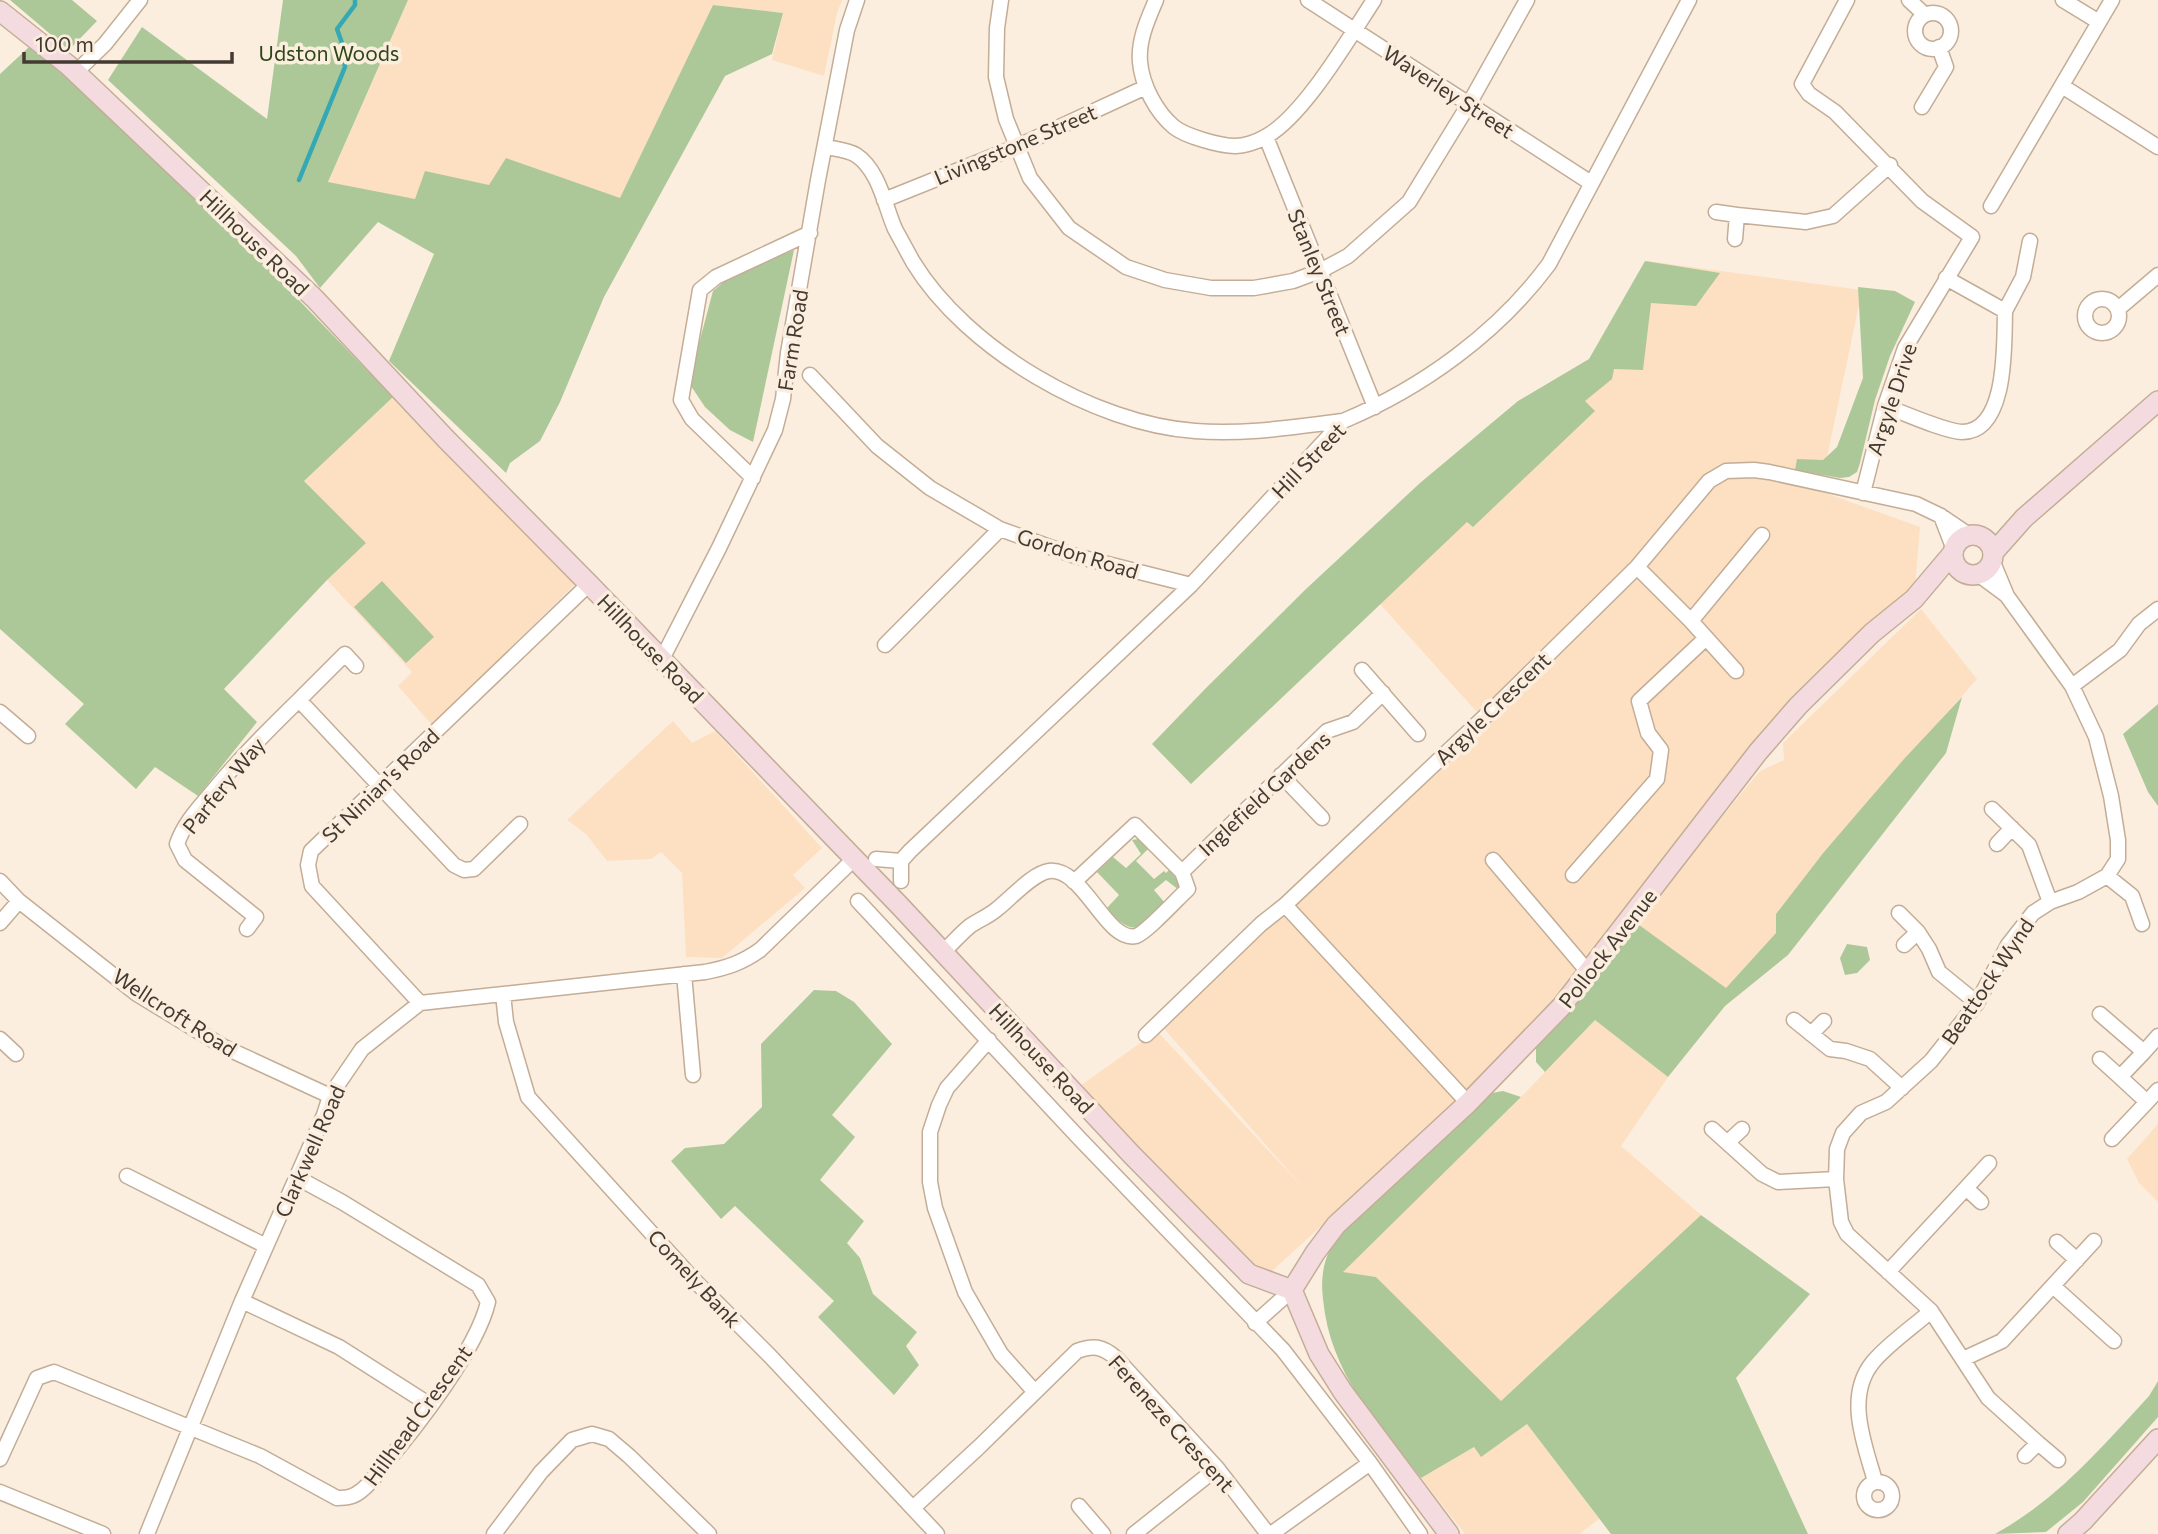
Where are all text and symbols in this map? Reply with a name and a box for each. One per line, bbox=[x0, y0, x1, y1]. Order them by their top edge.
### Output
scale bar bbox=[24, 21, 233, 65]
text: 100 m bbox=[35, 31, 94, 56]
street label: Waverley Street bbox=[1379, 39, 1519, 143]
park label: Udston Woods bbox=[259, 40, 399, 65]
street label: Livingstone Street bbox=[930, 99, 1100, 189]
street label: Hillhouse Road bbox=[195, 184, 315, 300]
street label: Stanley Street bbox=[1283, 205, 1357, 339]
street label: Farm Road bbox=[772, 287, 812, 393]
street label: Argyle Drive bbox=[1861, 340, 1921, 458]
street label: Hill Street bbox=[1266, 417, 1350, 503]
street label: Gordon Road bbox=[1014, 523, 1142, 583]
street label: Hillhouse Road bbox=[593, 588, 709, 708]
street label: Argyle Crescent bbox=[1429, 647, 1555, 769]
street label: St Ninian's Road bbox=[316, 723, 444, 847]
street label: Inglefield Gardens bbox=[1193, 726, 1335, 860]
street label: Parfery Way bbox=[177, 732, 269, 838]
street label: Pollock Avenue bbox=[1553, 883, 1661, 1013]
street label: Beattock Wynd bbox=[1936, 913, 2038, 1049]
street label: Wellcroft Road bbox=[108, 963, 242, 1061]
street label: Hillhouse Road bbox=[985, 998, 1099, 1118]
street label: Clarkwell Road bbox=[269, 1081, 349, 1221]
street label: Comely Bank bbox=[643, 1224, 747, 1332]
street label: Hillhead Crescent bbox=[358, 1340, 476, 1490]
street label: Fereneze Crescent bbox=[1104, 1349, 1240, 1497]

